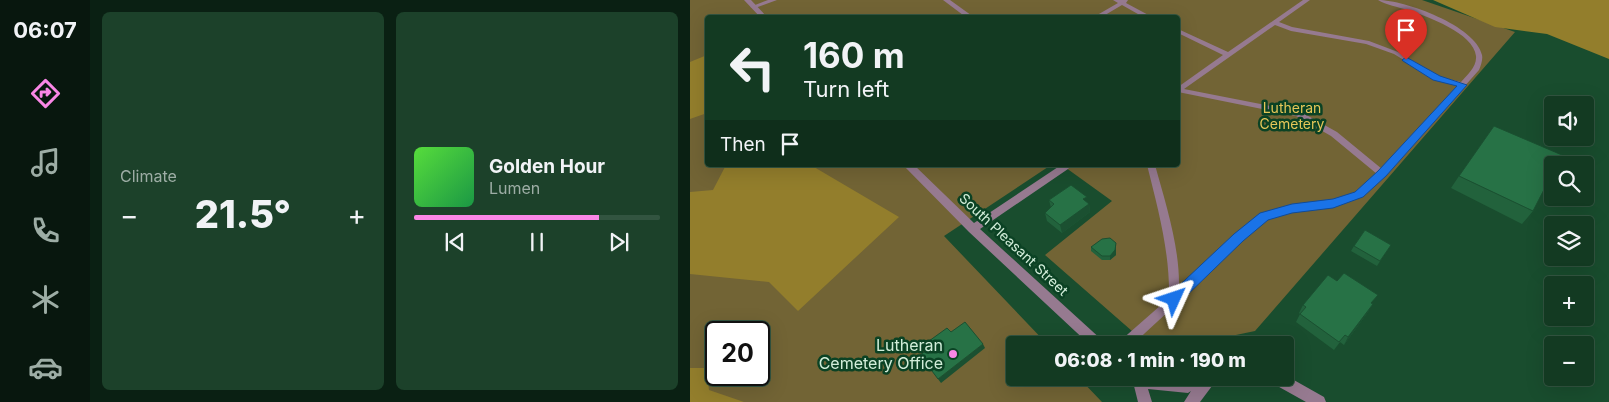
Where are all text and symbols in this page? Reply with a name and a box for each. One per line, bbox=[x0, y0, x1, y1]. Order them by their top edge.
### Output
pin bbox=[1385, 9, 1427, 60]
icon: arrive bbox=[1392, 16, 1420, 44]
text: 06:07 bbox=[13, 17, 77, 43]
text: 160 m bbox=[803, 34, 905, 76]
icon: left bbox=[720, 35, 785, 100]
icon: directions bbox=[28, 76, 63, 111]
text: Turn left bbox=[803, 76, 889, 102]
map controls bbox=[1544, 96, 1594, 386]
button: sound bbox=[1544, 96, 1594, 146]
park label: Lutheran Cemetery bbox=[1260, 99, 1325, 132]
icon: arrive bbox=[776, 130, 804, 158]
text: Then bbox=[720, 133, 766, 156]
icon: music bbox=[28, 145, 63, 180]
text: Golden Hour bbox=[489, 155, 605, 178]
button: search bbox=[1544, 156, 1594, 206]
text: Climate bbox=[120, 166, 177, 186]
text: Lumen bbox=[489, 178, 540, 198]
street label: South Pleasant Street bbox=[956, 189, 1072, 299]
text: 21.5° bbox=[195, 191, 291, 237]
text: − bbox=[120, 198, 139, 232]
text: + bbox=[347, 198, 366, 232]
icon: phone bbox=[28, 213, 63, 248]
button: layers bbox=[1544, 216, 1594, 266]
icon: previous bbox=[441, 228, 469, 256]
icon: pause bbox=[523, 228, 551, 256]
icon: next bbox=[605, 228, 633, 256]
position arrow bbox=[1147, 272, 1199, 324]
button: + bbox=[1544, 276, 1594, 326]
icon: climate bbox=[28, 282, 63, 317]
speed limit sign: 20 bbox=[705, 321, 770, 386]
place label: Lutheran Cemetery Office bbox=[819, 335, 943, 373]
button: − bbox=[1544, 336, 1594, 386]
marker: Lutheran Cemetery Office bbox=[947, 348, 959, 360]
text: 06:08 · 1 min · 190 m bbox=[1054, 349, 1246, 372]
icon: car bbox=[28, 350, 63, 385]

